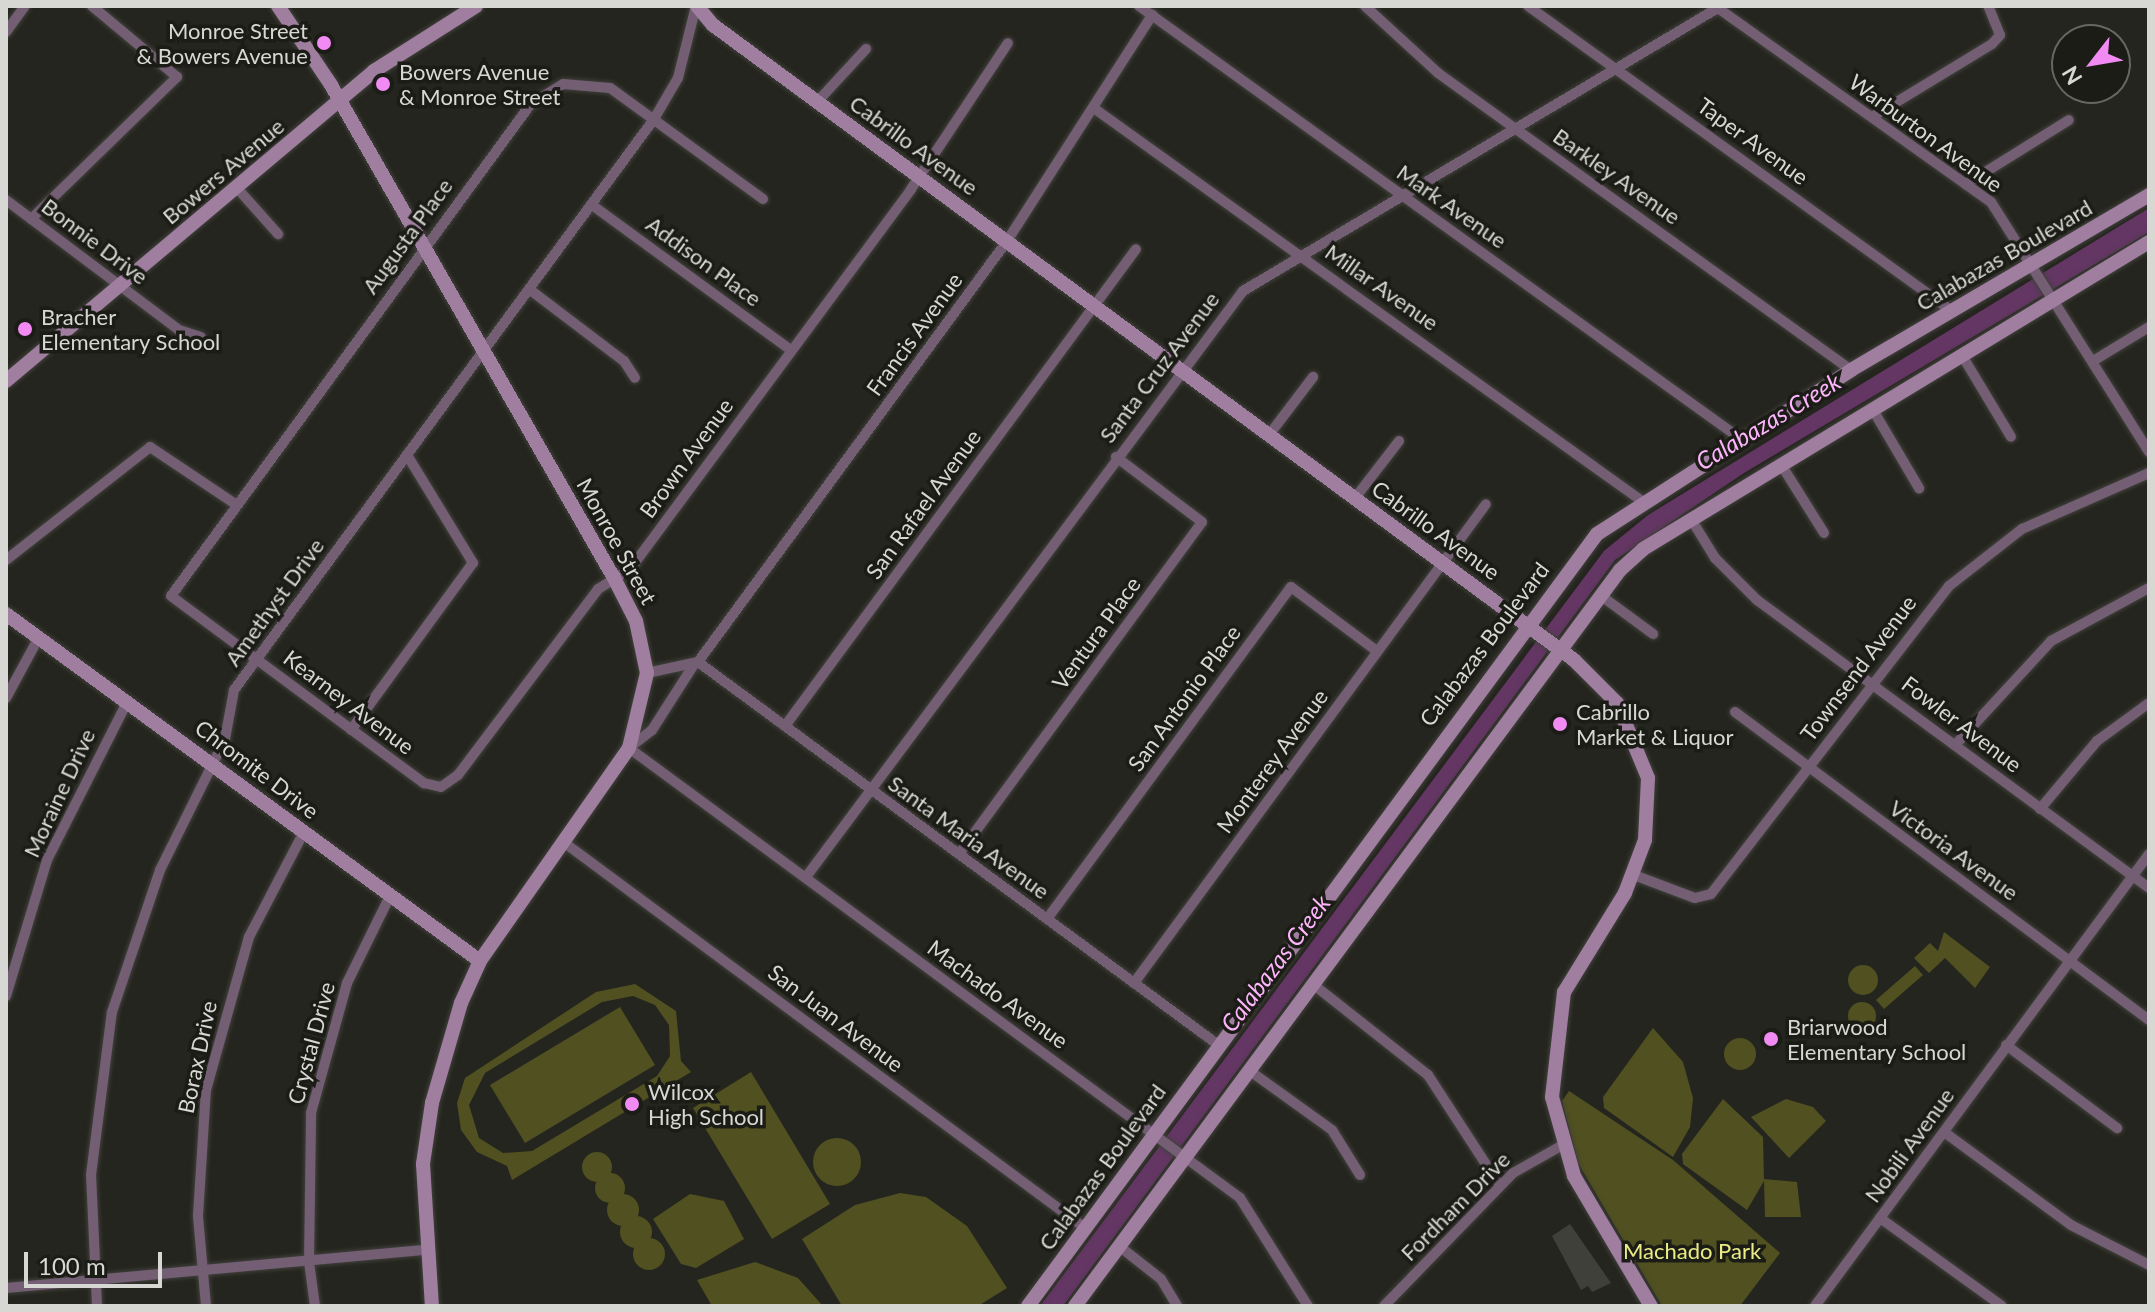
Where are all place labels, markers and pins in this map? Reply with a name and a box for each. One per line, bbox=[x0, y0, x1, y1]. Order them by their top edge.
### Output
place label: Monroe Street & Bowers Avenue bbox=[136, 17, 308, 68]
marker: Monroe Street & Bowers Avenue bbox=[315, 34, 333, 52]
place label: Bowers Avenue & Monroe Street bbox=[399, 58, 560, 110]
marker: Bowers Avenue & Monroe Street bbox=[374, 75, 392, 93]
place label: Bracher Elementary School bbox=[41, 303, 221, 354]
marker: Bracher Elementary School bbox=[16, 320, 34, 338]
place label: Cabrillo Market & Liquor bbox=[1576, 698, 1734, 750]
marker: Cabrillo Market & Liquor bbox=[1551, 715, 1569, 733]
place label: Briarwood Elementary School bbox=[1787, 1013, 1967, 1064]
marker: Briarwood Elementary School bbox=[1762, 1030, 1780, 1048]
place label: Wilcox High School bbox=[648, 1078, 764, 1130]
marker: Wilcox High School bbox=[623, 1095, 641, 1113]

